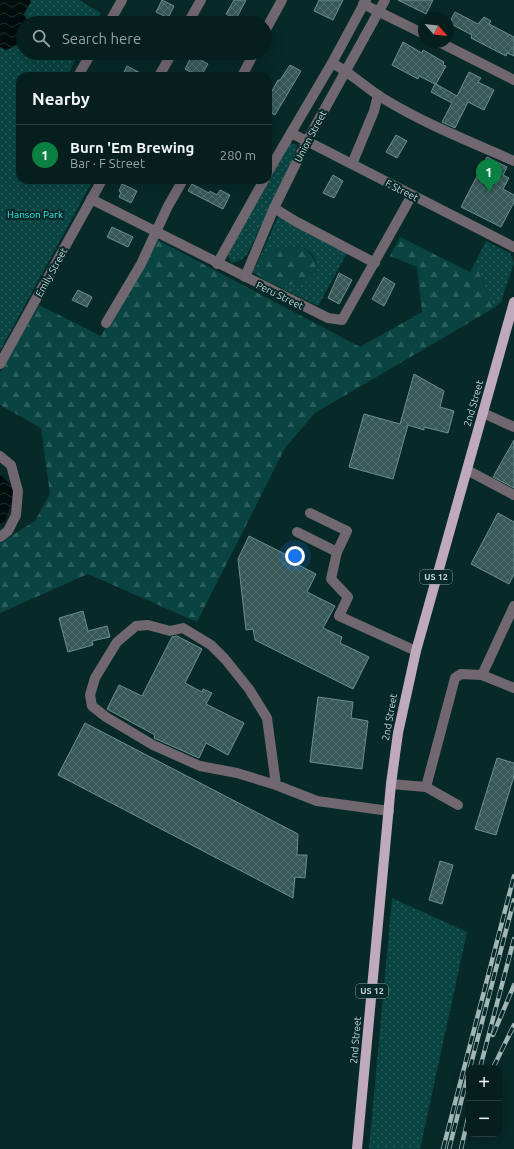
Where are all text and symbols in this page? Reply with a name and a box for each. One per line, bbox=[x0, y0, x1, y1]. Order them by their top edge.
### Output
north arrow bbox=[418, 12, 454, 48]
search box bbox=[16, 16, 272, 60]
icon: search bbox=[30, 27, 52, 49]
text: Search here bbox=[62, 30, 141, 47]
text: Nearby bbox=[32, 89, 90, 108]
street label: Union Street bbox=[292, 109, 329, 164]
text: Burn 'Em Brewing bbox=[70, 139, 194, 156]
text: 1 bbox=[41, 148, 49, 162]
text: 280 m bbox=[220, 148, 256, 162]
text: Bar · F Street bbox=[70, 156, 145, 170]
pin: 1 bbox=[476, 159, 502, 192]
street label: F Street bbox=[383, 177, 420, 203]
park label: Hanson Park bbox=[7, 209, 63, 220]
street label: Emily Street bbox=[33, 246, 69, 299]
street label: Peru Street bbox=[254, 279, 305, 312]
street label: 2nd Street bbox=[462, 379, 485, 427]
your location bbox=[285, 546, 305, 566]
road number: US 12 bbox=[420, 570, 452, 584]
street label: 2nd Street bbox=[380, 693, 399, 741]
road number: US 12 bbox=[356, 984, 388, 998]
street label: 2nd Street bbox=[348, 1016, 363, 1064]
map controls bbox=[466, 1065, 502, 1137]
button: + bbox=[466, 1065, 502, 1101]
button: − bbox=[466, 1101, 502, 1137]

